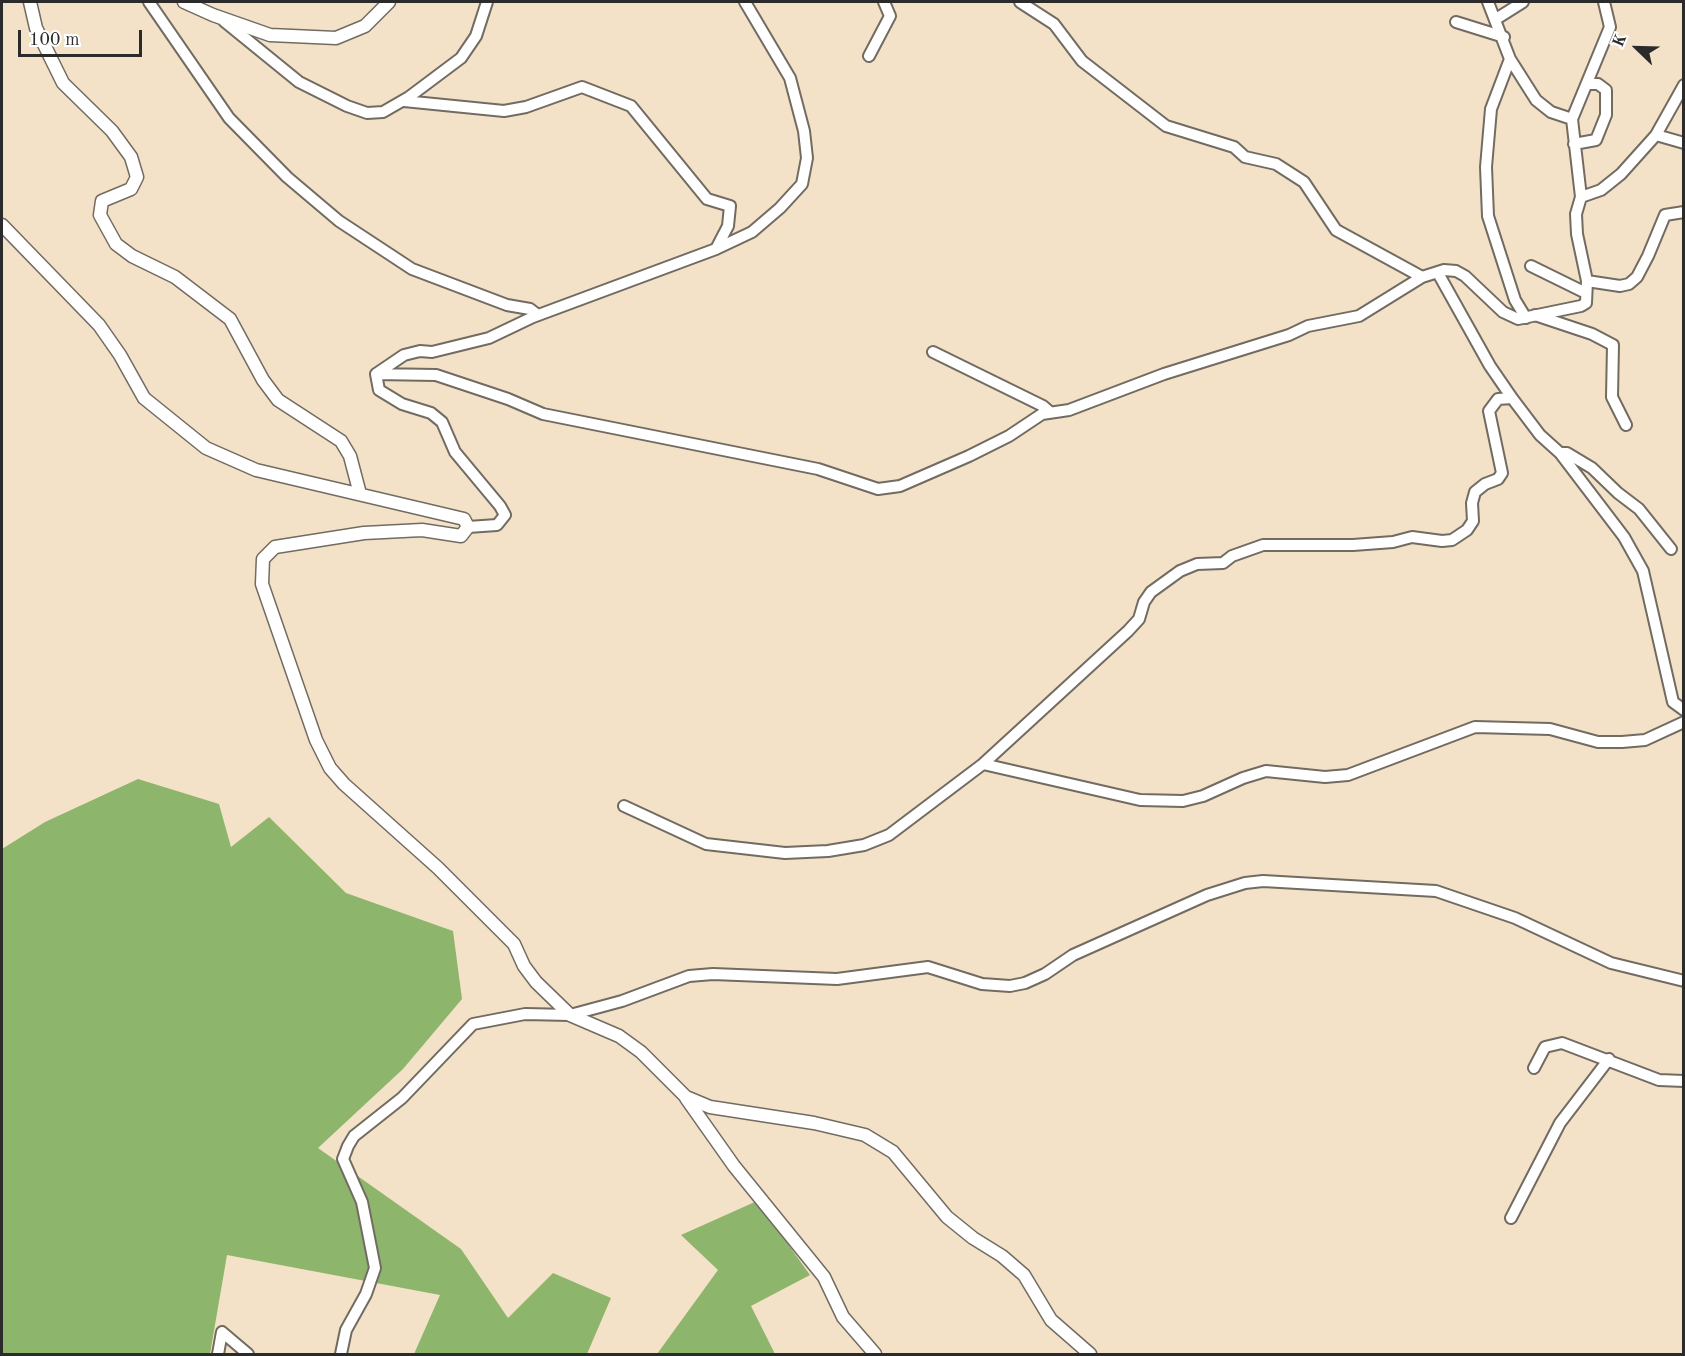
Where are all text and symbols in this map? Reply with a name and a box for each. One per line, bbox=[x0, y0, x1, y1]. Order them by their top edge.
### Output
scale bar bbox=[21, 18, 146, 56]
north arrow bbox=[1607, 18, 1667, 78]
text: 100 m bbox=[29, 31, 80, 49]
text: K bbox=[1611, 32, 1630, 50]

